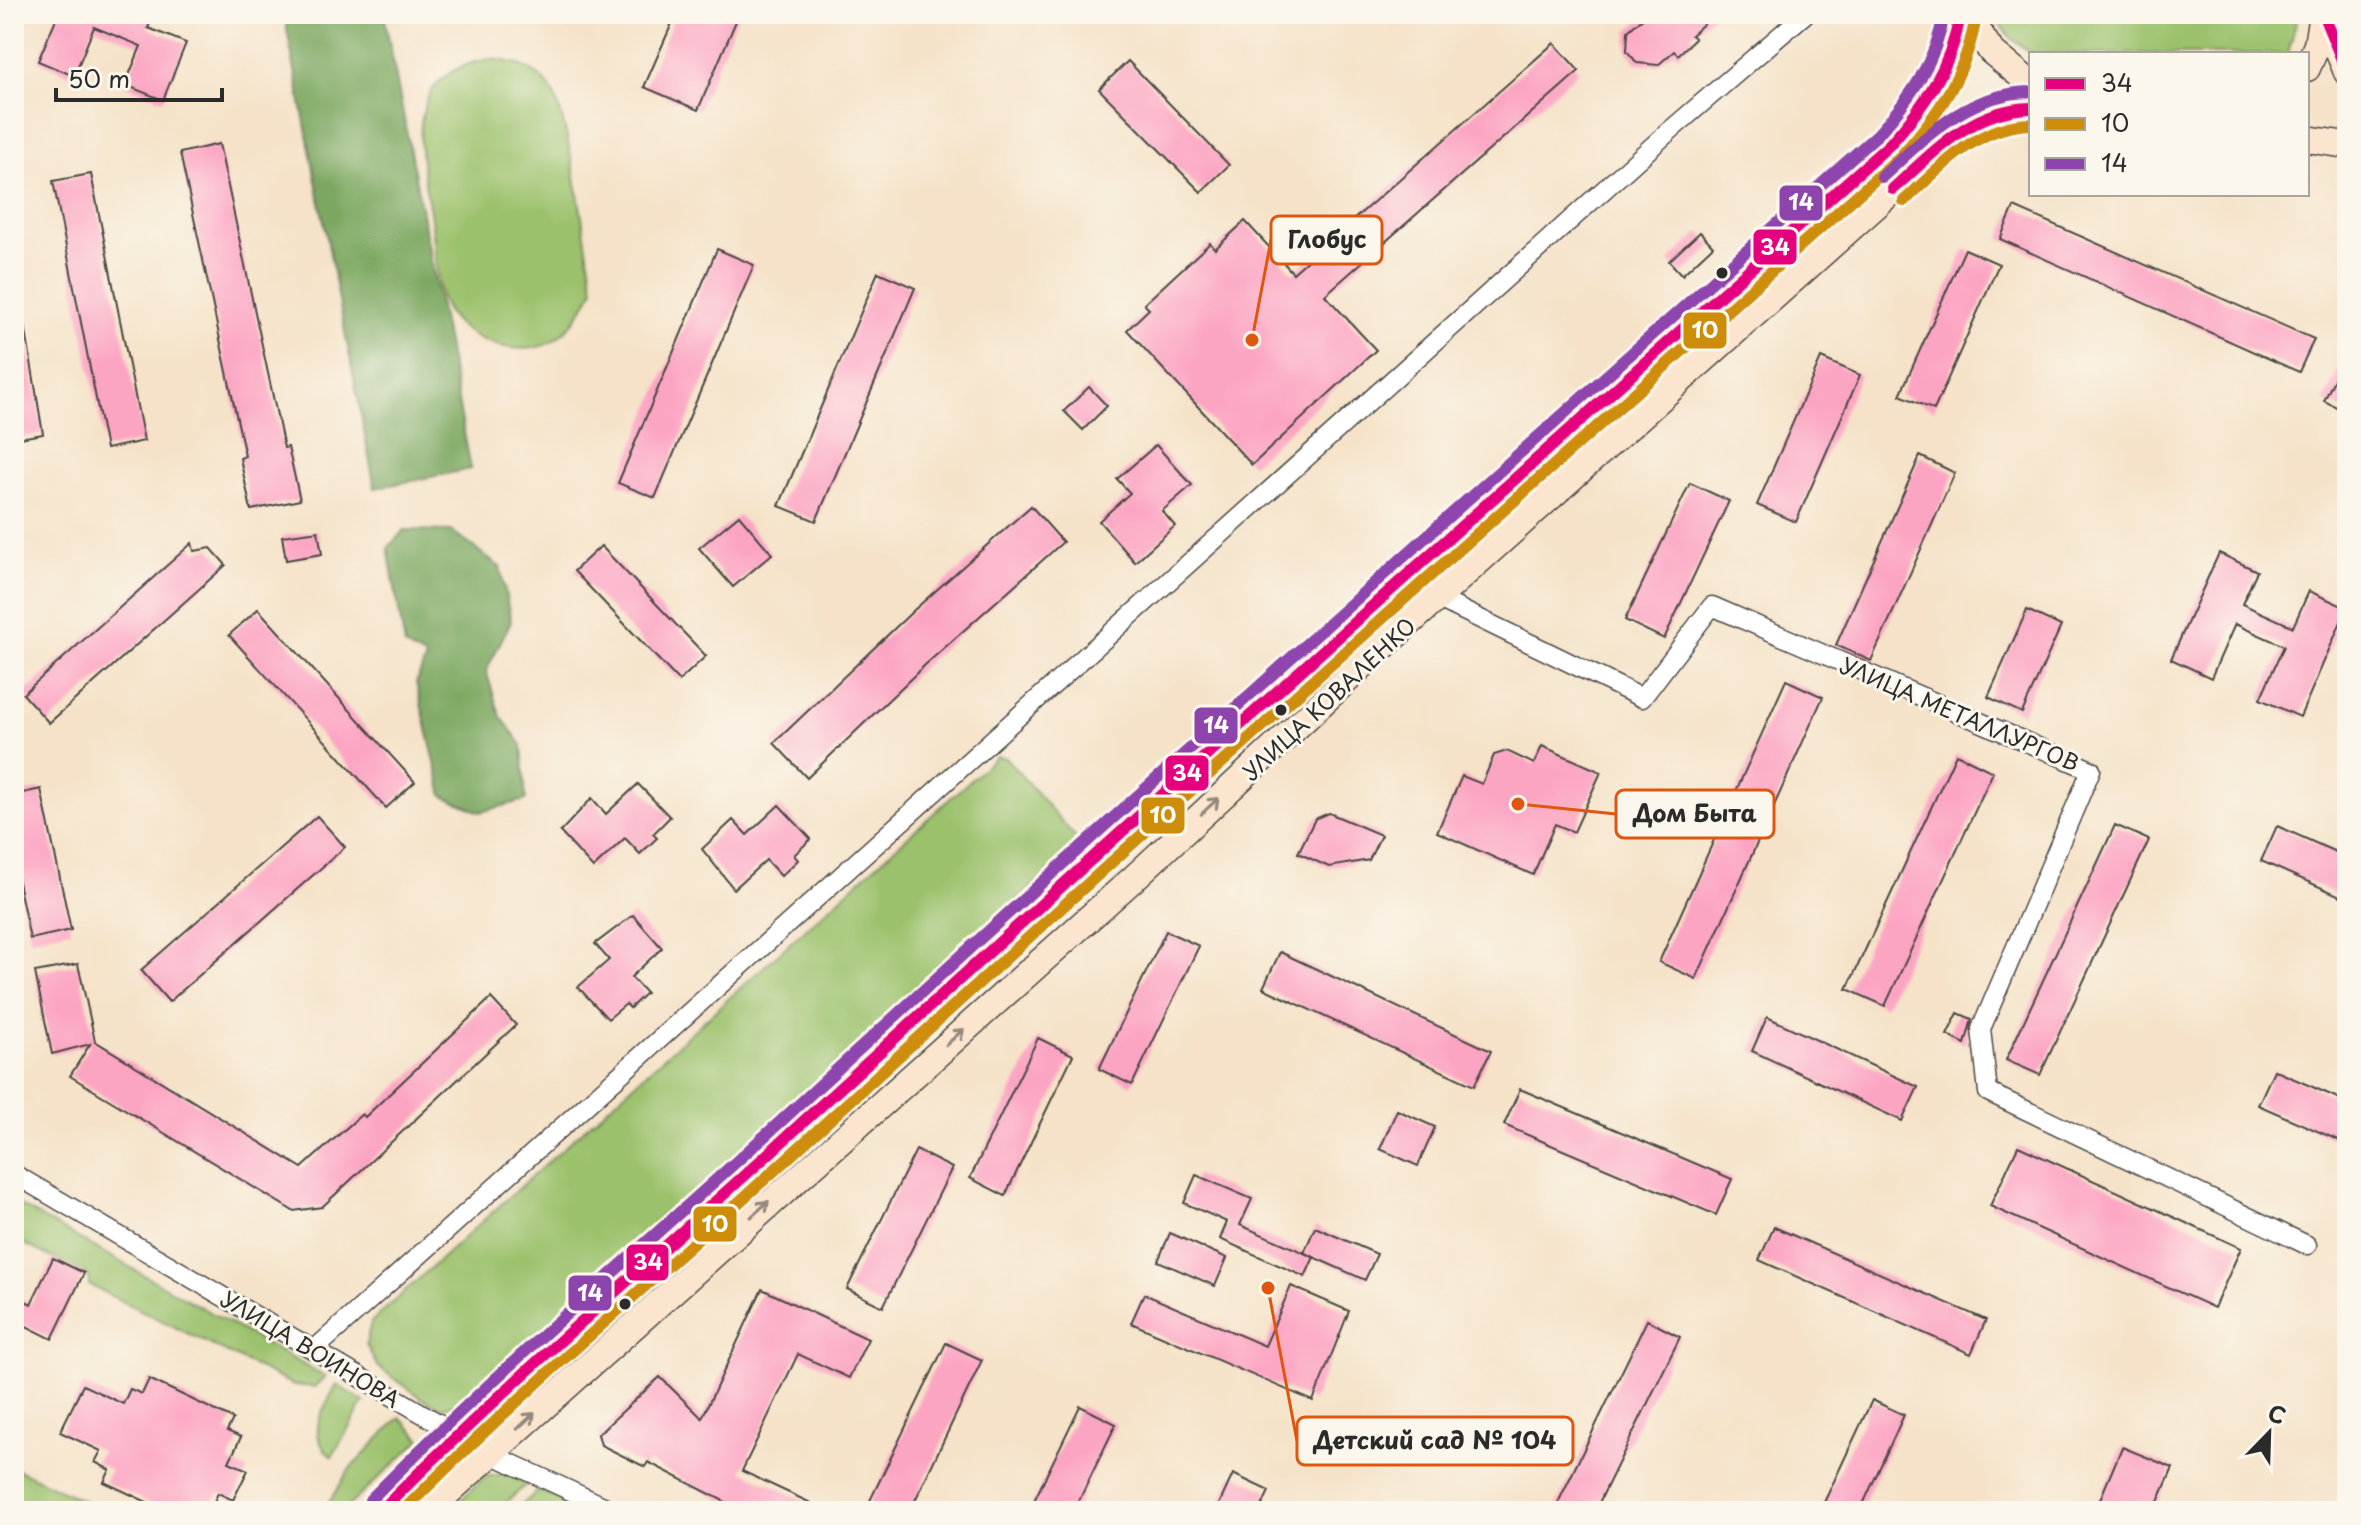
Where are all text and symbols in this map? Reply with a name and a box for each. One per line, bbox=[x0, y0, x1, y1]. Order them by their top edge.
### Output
scale bar bbox=[56, 52, 222, 102]
legend bbox=[2029, 52, 2309, 196]
text: 50 m bbox=[68, 60, 130, 96]
text: 34 bbox=[2101, 64, 2133, 100]
text: 10 bbox=[2101, 104, 2129, 140]
text: 14 bbox=[2101, 144, 2128, 180]
line badge: 14 bbox=[1778, 184, 1824, 222]
text: 14 bbox=[1788, 184, 1814, 217]
callout: Глобус bbox=[1271, 216, 1382, 264]
text: Глобус bbox=[1287, 220, 1367, 256]
line badge: 34 bbox=[1752, 228, 1798, 266]
text: 34 bbox=[1760, 229, 1790, 262]
unlabelled marker bbox=[1714, 265, 1730, 281]
line badge: 10 bbox=[1682, 311, 1728, 350]
text: 10 bbox=[1692, 312, 1718, 345]
street label: УЛИЦА КОВАЛЕНКО bbox=[1234, 609, 1422, 787]
street label: УЛИЦА МЕТАЛЛУРГОВ bbox=[1835, 648, 2085, 778]
unlabelled marker bbox=[1273, 702, 1289, 718]
line badge: 14 bbox=[1193, 706, 1239, 745]
text: 14 bbox=[1203, 707, 1229, 740]
line badge: 34 bbox=[1164, 754, 1210, 792]
text: 34 bbox=[1172, 755, 1202, 788]
callout: Дом Быта bbox=[1616, 790, 1774, 838]
text: Дом Быта bbox=[1632, 794, 1757, 830]
line badge: 10 bbox=[1140, 796, 1186, 835]
text: 10 bbox=[1150, 797, 1176, 830]
one-way arrow bbox=[1200, 798, 1220, 816]
one-way arrow bbox=[944, 1028, 964, 1046]
one-way arrow bbox=[750, 1200, 770, 1218]
line badge: 10 bbox=[692, 1205, 738, 1243]
text: 10 bbox=[702, 1206, 728, 1239]
line badge: 34 bbox=[625, 1243, 670, 1282]
text: 34 bbox=[633, 1244, 663, 1277]
line badge: 14 bbox=[567, 1274, 613, 1312]
text: 14 bbox=[577, 1275, 603, 1308]
street label: УЛИЦА ВОИНОВА bbox=[215, 1281, 407, 1415]
unlabelled marker bbox=[617, 1296, 633, 1312]
north arrow bbox=[2229, 1393, 2309, 1473]
text: С bbox=[2263, 1395, 2291, 1432]
one-way arrow bbox=[516, 1412, 536, 1431]
callout: Детский сад № 104 bbox=[1297, 1417, 1573, 1465]
text: Детский сад № 104 bbox=[1313, 1421, 1556, 1457]

